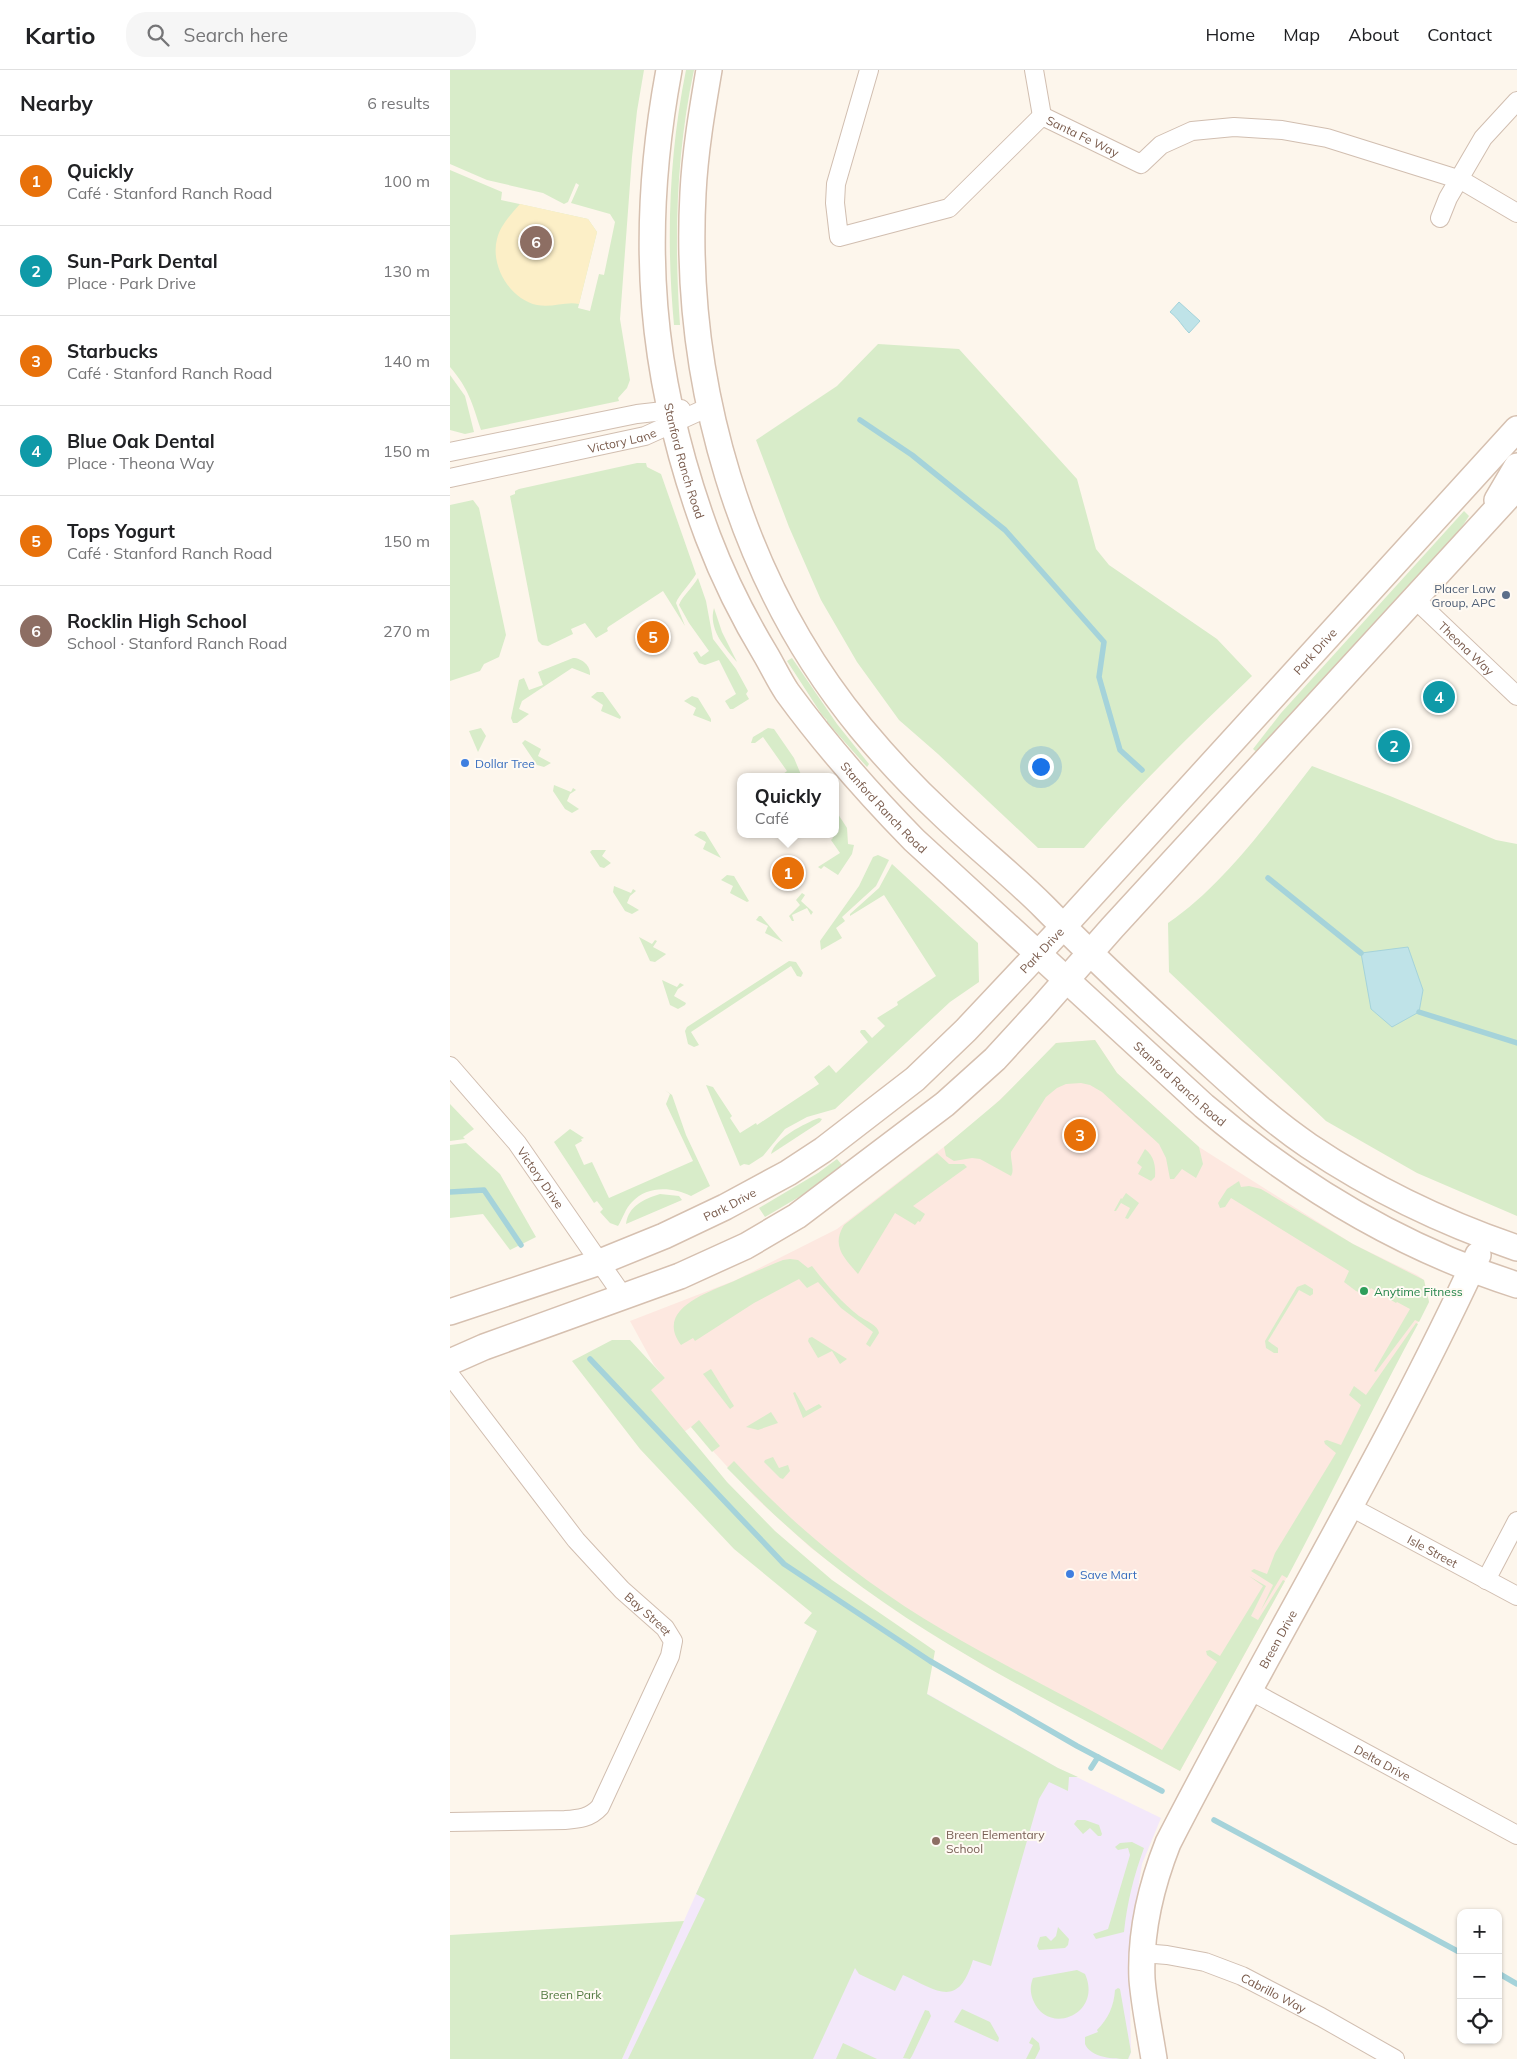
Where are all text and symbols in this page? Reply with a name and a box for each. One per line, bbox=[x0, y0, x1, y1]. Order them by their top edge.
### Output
search box bbox=[126, 12, 476, 57]
text: Kartio bbox=[25, 20, 96, 50]
icon: search bbox=[144, 21, 172, 49]
text: Search here bbox=[184, 23, 288, 47]
text: Home bbox=[1205, 23, 1255, 46]
text: Map bbox=[1283, 23, 1320, 46]
text: About bbox=[1348, 23, 1399, 46]
text: Contact bbox=[1427, 23, 1492, 46]
text: Nearby bbox=[20, 90, 93, 116]
text: 6 results bbox=[367, 93, 430, 113]
street label: Santa Fe Way bbox=[1044, 112, 1122, 160]
text: Quickly bbox=[67, 159, 134, 183]
text: 1 bbox=[31, 171, 41, 191]
text: 100 m bbox=[383, 171, 430, 191]
text: Café · Stanford Ranch Road bbox=[67, 183, 272, 203]
pin: 6 bbox=[520, 223, 552, 261]
text: Sun-Park Dental bbox=[67, 249, 218, 273]
text: 2 bbox=[31, 261, 41, 281]
text: 130 m bbox=[383, 261, 430, 281]
text: Place · Park Drive bbox=[67, 273, 196, 293]
text: Starbucks bbox=[67, 339, 158, 363]
text: 3 bbox=[31, 351, 41, 371]
text: 140 m bbox=[383, 351, 430, 371]
text: Café · Stanford Ranch Road bbox=[67, 363, 272, 383]
street label: Stanford Ranch Road bbox=[661, 401, 708, 520]
street label: Victory Lane bbox=[586, 424, 658, 456]
text: Blue Oak Dental bbox=[67, 429, 215, 453]
text: 4 bbox=[31, 441, 41, 461]
text: 150 m bbox=[383, 441, 430, 461]
text: Place · Theona Way bbox=[67, 453, 214, 473]
text: Tops Yogurt bbox=[67, 519, 175, 543]
text: 5 bbox=[31, 531, 41, 551]
text: 150 m bbox=[383, 531, 430, 551]
text: Café · Stanford Ranch Road bbox=[67, 543, 272, 563]
place label: Placer Law Group, APC bbox=[1432, 581, 1497, 610]
marker: Placer Law Group, APC bbox=[1500, 589, 1512, 601]
text: Rocklin High School bbox=[67, 609, 247, 633]
pin: 5 bbox=[637, 618, 669, 656]
street label: Theona Way bbox=[1435, 618, 1498, 678]
text: 6 bbox=[31, 621, 41, 641]
text: 270 m bbox=[383, 621, 430, 641]
street label: Park Drive bbox=[1290, 625, 1339, 677]
text: School · Stanford Ranch Road bbox=[67, 633, 287, 653]
pin: 4 bbox=[1423, 678, 1455, 716]
pin: 2 bbox=[1378, 727, 1410, 765]
your location bbox=[1028, 754, 1054, 780]
place label: Dollar Tree bbox=[475, 756, 535, 771]
marker: Dollar Tree bbox=[459, 757, 471, 769]
street label: Stanford Ranch Road bbox=[838, 758, 930, 856]
popup bbox=[737, 773, 839, 838]
text: Quickly bbox=[755, 784, 821, 808]
text: Café bbox=[755, 808, 789, 828]
pin: 1 bbox=[772, 854, 804, 892]
street label: Park Drive bbox=[1016, 924, 1066, 976]
street label: Stanford Ranch Road bbox=[1131, 1038, 1229, 1129]
pin: 3 bbox=[1064, 1116, 1096, 1154]
street label: Victory Drive bbox=[514, 1144, 567, 1211]
street label: Park Drive bbox=[701, 1184, 758, 1224]
place label: Anytime Fitness bbox=[1374, 1284, 1463, 1299]
marker: Anytime Fitness bbox=[1358, 1285, 1370, 1297]
street label: Isle Street bbox=[1405, 1531, 1460, 1570]
place label: Save Mart bbox=[1080, 1567, 1137, 1582]
marker: Save Mart bbox=[1064, 1568, 1076, 1580]
street label: Bay Street bbox=[622, 1589, 675, 1638]
street label: Breen Drive bbox=[1255, 1607, 1300, 1671]
street label: Delta Drive bbox=[1352, 1741, 1413, 1784]
place label: Breen Elementary School bbox=[946, 1827, 1045, 1856]
marker: Breen Elementary School bbox=[930, 1835, 942, 1847]
map controls bbox=[1457, 1909, 1502, 2044]
button: + bbox=[1457, 1909, 1502, 1954]
button: − bbox=[1457, 1954, 1502, 1999]
street label: Cabrillo Way bbox=[1239, 1969, 1309, 2016]
park label: Breen Park bbox=[541, 1987, 602, 2002]
button: locate bbox=[1457, 1999, 1502, 2044]

